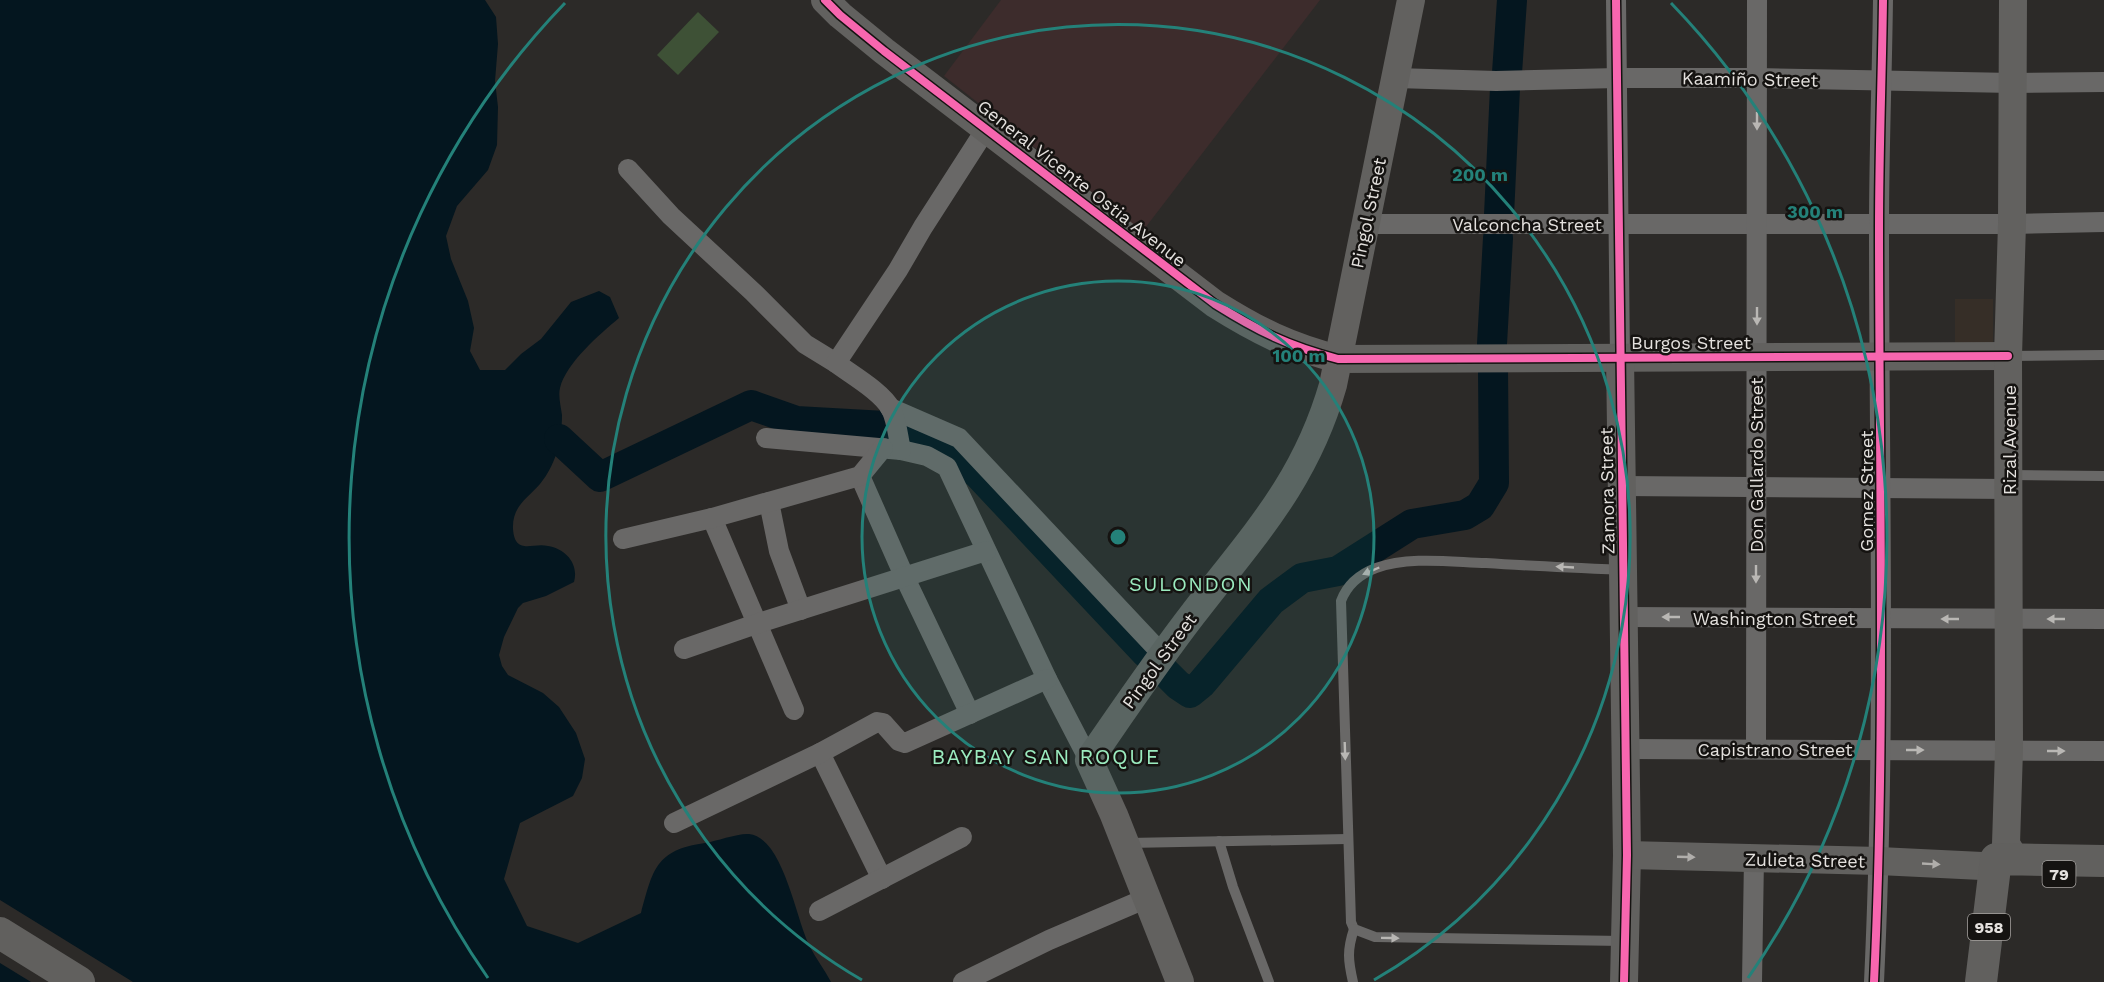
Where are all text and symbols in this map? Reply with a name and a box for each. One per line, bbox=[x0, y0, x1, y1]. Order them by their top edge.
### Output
street label: Kaamiño Street bbox=[1682, 67, 1819, 91]
street label: General Vicente Ostia Avenue bbox=[974, 95, 1190, 271]
one-way arrow bbox=[1752, 112, 1762, 131]
street label: Pingol Street bbox=[1346, 155, 1390, 270]
text: 200 m bbox=[1452, 164, 1508, 185]
text: 300 m bbox=[1787, 201, 1843, 222]
street label: Valconcha Street bbox=[1452, 214, 1602, 235]
one-way arrow bbox=[1752, 307, 1762, 326]
street label: Burgos Street bbox=[1631, 332, 1751, 353]
text: 100 m bbox=[1272, 345, 1326, 366]
street label: Don Gallardo Street bbox=[1746, 377, 1767, 552]
street label: Rizal Avenue bbox=[1999, 385, 2020, 495]
street label: Zamora Street bbox=[1595, 427, 1619, 555]
street label: Gomez Street bbox=[1856, 430, 1877, 552]
centre of rings bbox=[1108, 527, 1128, 547]
one-way arrow bbox=[1555, 563, 1574, 572]
one-way arrow bbox=[1751, 565, 1761, 584]
one-way arrow bbox=[1362, 566, 1380, 576]
district label: SULONDON bbox=[1129, 572, 1253, 596]
street label: Washington Street bbox=[1693, 608, 1856, 629]
street label: Pingol Street bbox=[1117, 609, 1201, 713]
one-way arrow bbox=[1662, 612, 1681, 622]
one-way arrow bbox=[1941, 614, 1960, 624]
one-way arrow bbox=[2047, 614, 2066, 624]
street label: Capistrano Street bbox=[1697, 739, 1853, 760]
one-way arrow bbox=[1340, 742, 1349, 761]
district label: BAYBAY SAN ROQUE bbox=[931, 744, 1161, 769]
one-way arrow bbox=[1906, 745, 1925, 755]
one-way arrow bbox=[2047, 746, 2066, 755]
street label: Zulieta Street bbox=[1745, 848, 1866, 872]
one-way arrow bbox=[1676, 852, 1695, 861]
one-way arrow bbox=[1921, 859, 1940, 868]
road number: 79 bbox=[2042, 861, 2076, 887]
road number: 958 bbox=[1968, 914, 2010, 940]
one-way arrow bbox=[1381, 933, 1400, 942]

